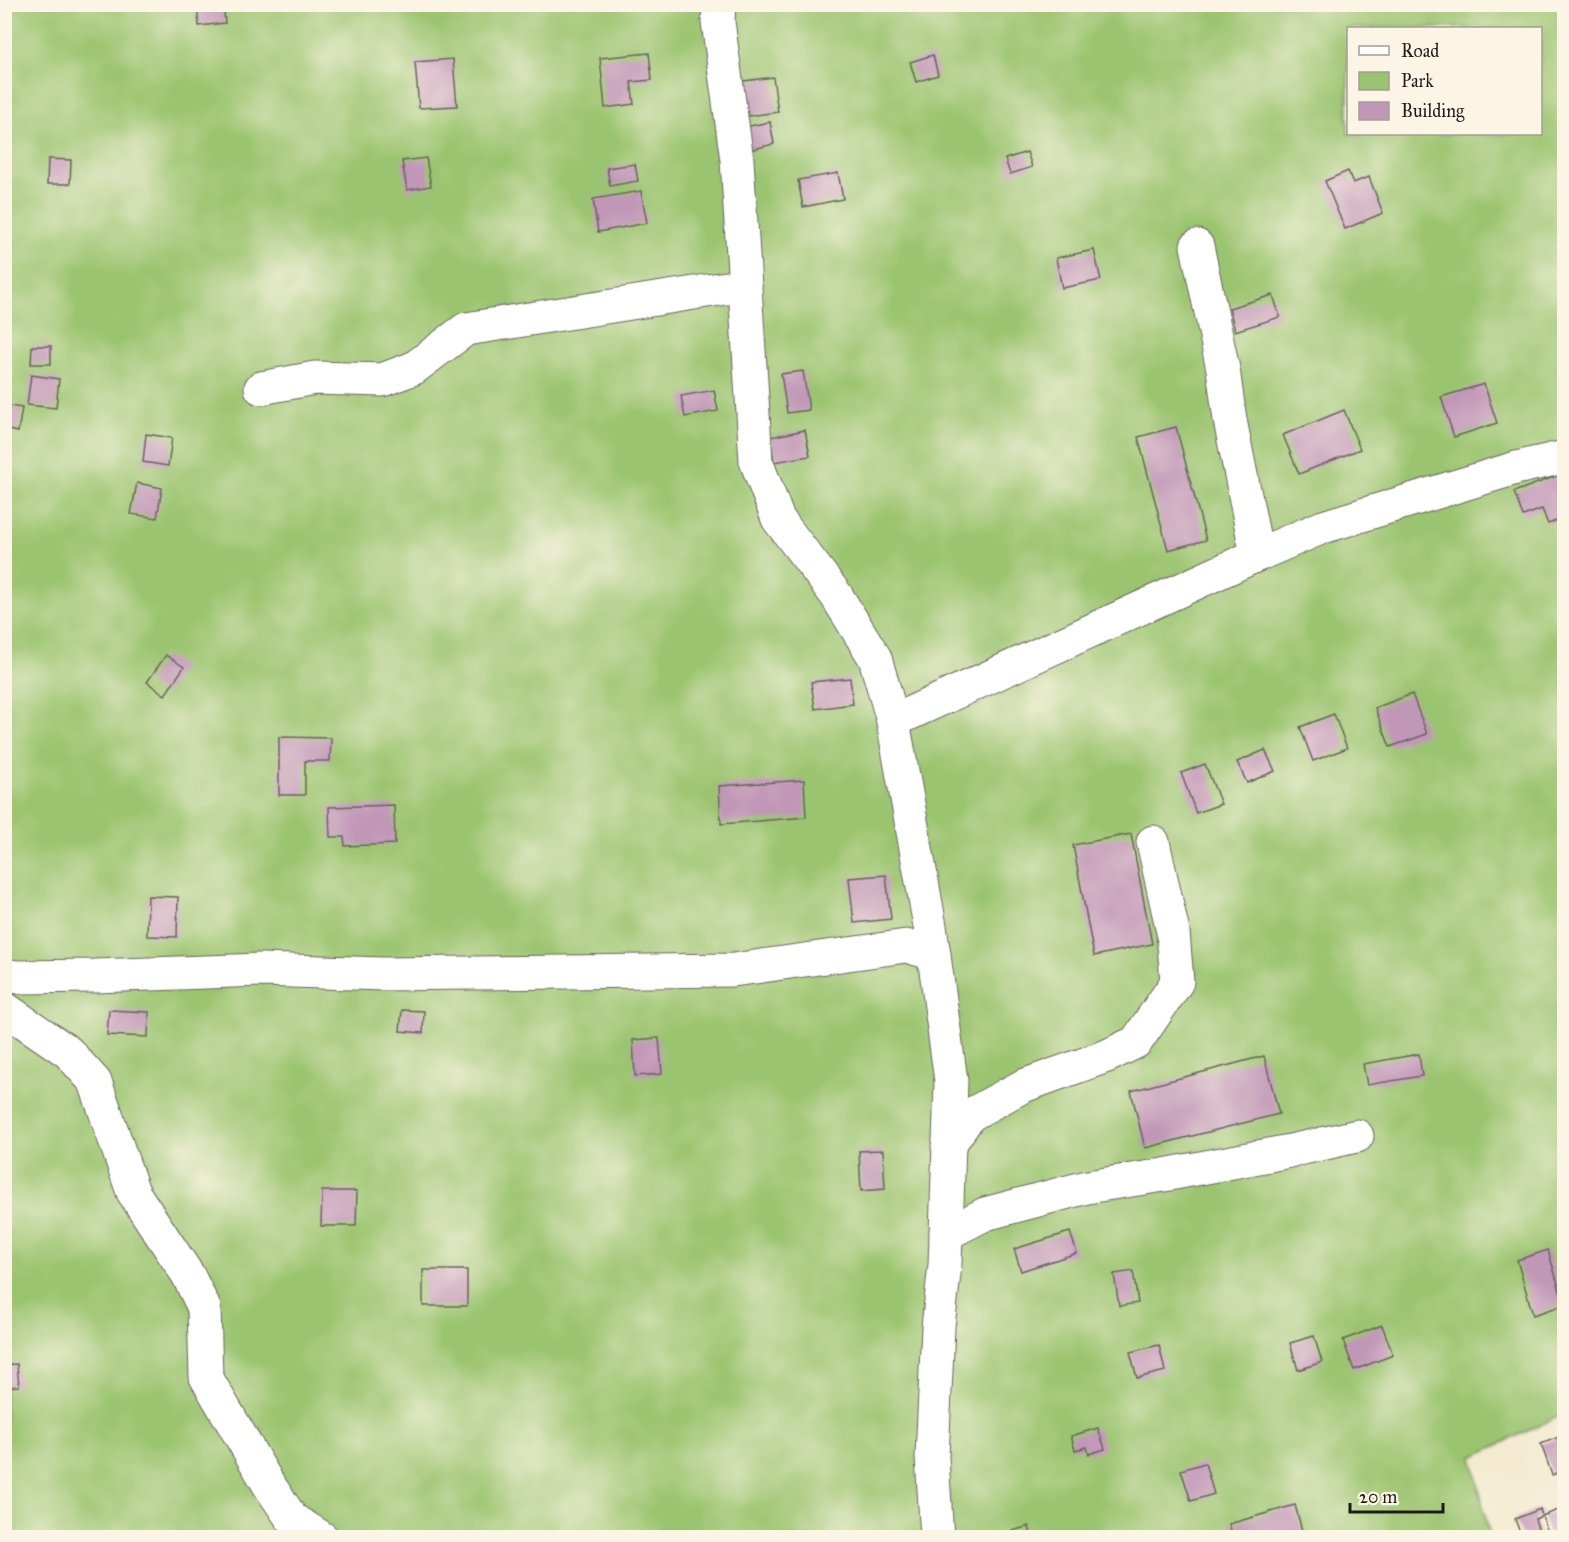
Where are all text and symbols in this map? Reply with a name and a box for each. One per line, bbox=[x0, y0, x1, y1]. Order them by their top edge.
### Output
legend bbox=[1347, 27, 1542, 135]
text: Road bbox=[1401, 40, 1439, 62]
text: Park bbox=[1401, 70, 1434, 92]
text: Building bbox=[1401, 100, 1465, 123]
scale bar bbox=[1350, 1476, 1443, 1514]
text: 20 m bbox=[1359, 1486, 1397, 1508]

